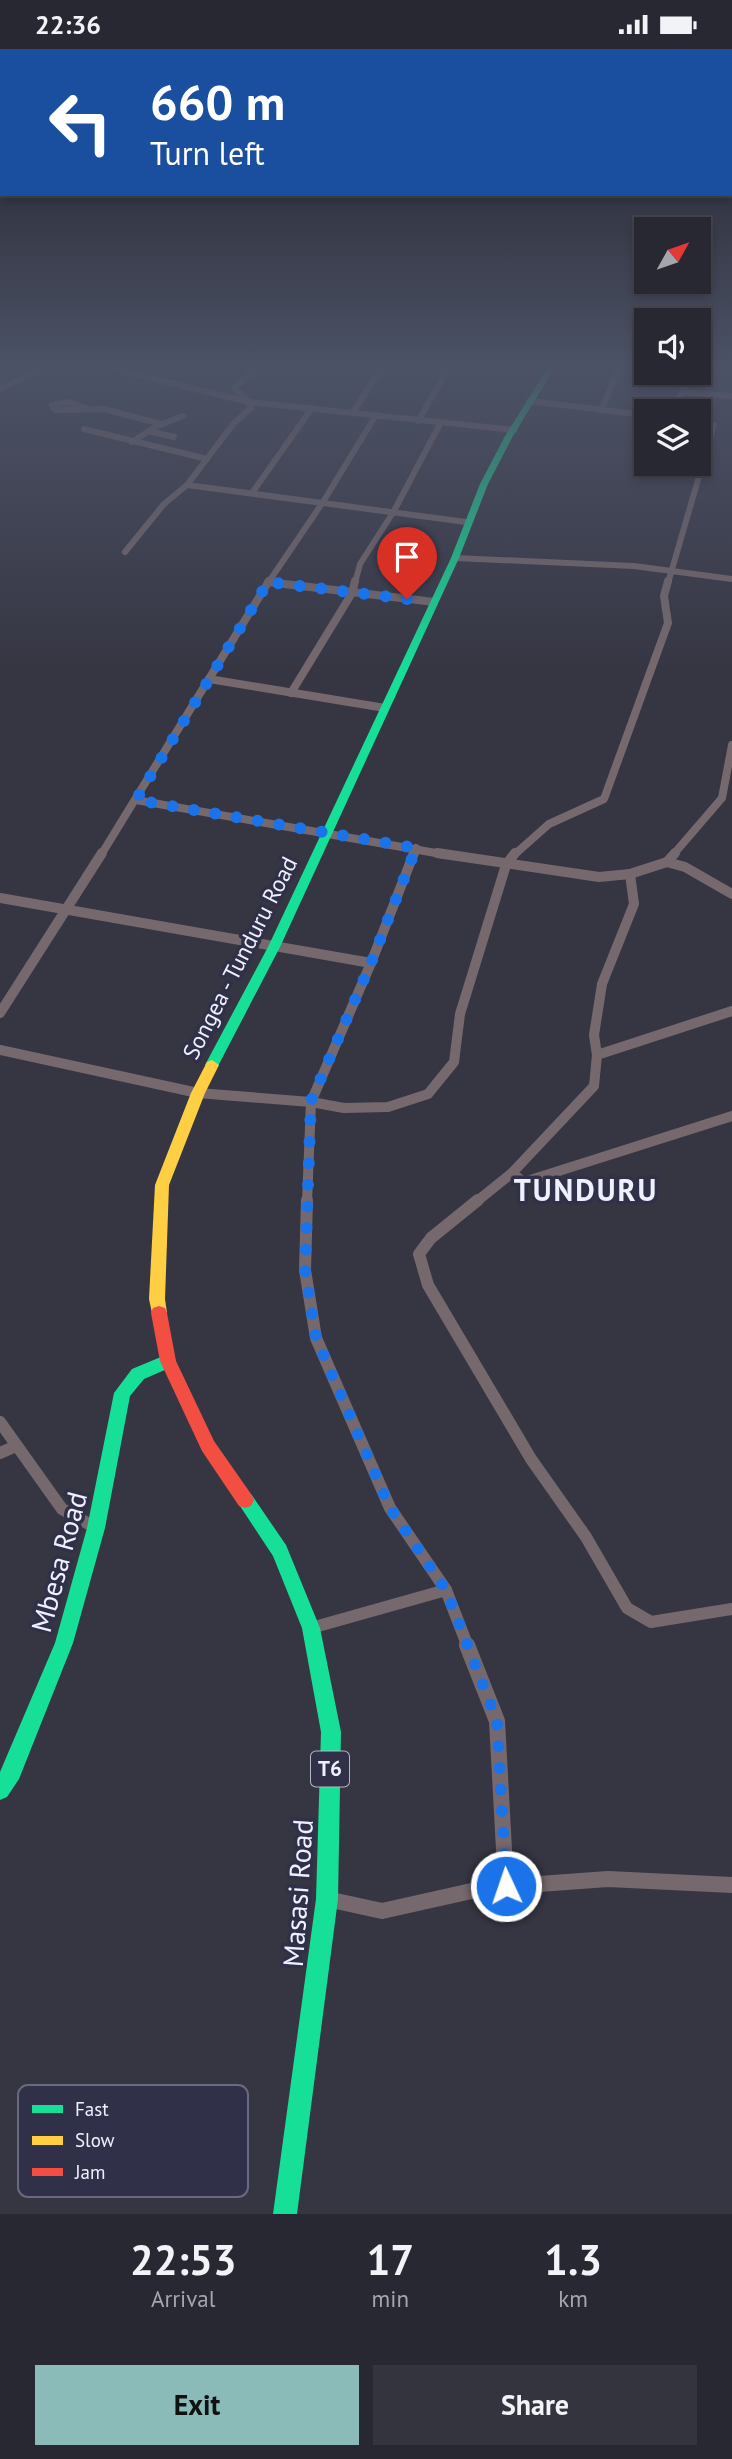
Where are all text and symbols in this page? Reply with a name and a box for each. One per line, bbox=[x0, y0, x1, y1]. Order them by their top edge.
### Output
text: 22:36 bbox=[35, 8, 101, 41]
text: 660 m bbox=[150, 70, 285, 134]
icon: left bbox=[35, 77, 126, 168]
text: Turn left bbox=[150, 132, 265, 174]
north arrow bbox=[634, 217, 710, 294]
map controls bbox=[634, 217, 711, 476]
button: sound bbox=[634, 308, 711, 385]
button: layers bbox=[634, 399, 711, 476]
pin bbox=[377, 527, 437, 599]
icon: arrive bbox=[388, 538, 426, 576]
street label: Songea - Tunduru Road bbox=[176, 851, 303, 1064]
district label: TUNDURU bbox=[514, 1170, 658, 1209]
street label: Mbesa Road bbox=[22, 1488, 95, 1636]
road number: T6 bbox=[311, 1751, 349, 1787]
street label: Masasi Road bbox=[274, 1818, 321, 1968]
position arrow bbox=[469, 1849, 543, 1923]
legend bbox=[18, 2085, 248, 2197]
text: Fast bbox=[75, 2097, 109, 2121]
text: Slow bbox=[75, 2128, 115, 2152]
text: Jam bbox=[74, 2160, 105, 2184]
text: 22:53 bbox=[130, 2232, 237, 2287]
text: 17 bbox=[366, 2232, 414, 2287]
text: 1.3 bbox=[544, 2232, 602, 2287]
text: Arrival bbox=[151, 2284, 215, 2313]
text: min bbox=[372, 2284, 409, 2313]
text: km bbox=[558, 2284, 588, 2313]
button: Exit bbox=[35, 2365, 359, 2445]
button: Share bbox=[373, 2365, 697, 2445]

